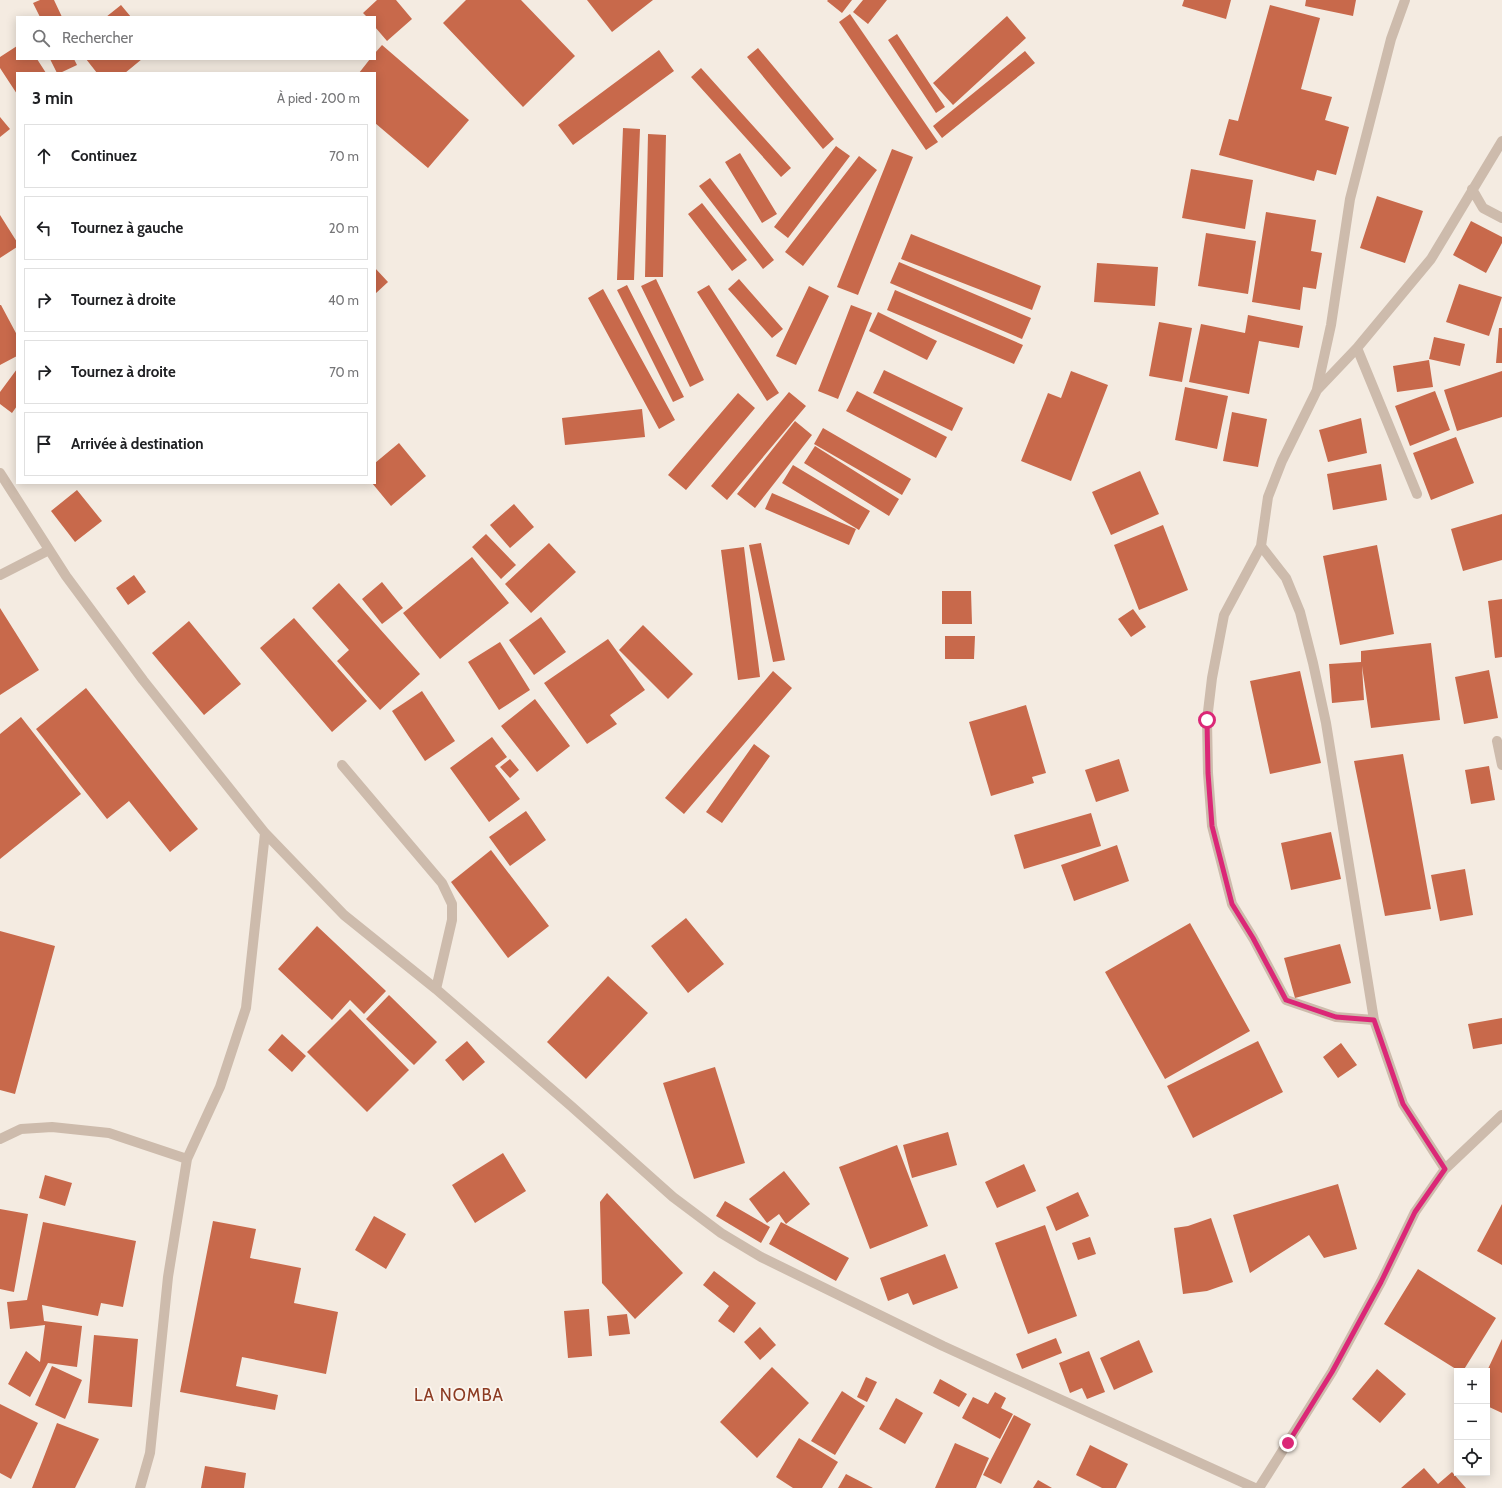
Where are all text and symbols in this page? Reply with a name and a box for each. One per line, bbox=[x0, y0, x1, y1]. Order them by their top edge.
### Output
search box bbox=[16, 16, 376, 60]
icon: search bbox=[30, 27, 52, 49]
text: Rechercher bbox=[62, 29, 133, 47]
text: 3 min bbox=[32, 88, 73, 108]
text: À pied · 200 m bbox=[277, 90, 360, 106]
icon: ahead bbox=[33, 145, 55, 167]
text: Continuez bbox=[71, 147, 137, 165]
text: 70 m bbox=[329, 148, 359, 164]
icon: left bbox=[33, 217, 55, 239]
text: Tournez à gauche bbox=[71, 219, 183, 237]
text: 20 m bbox=[329, 220, 359, 236]
icon: right bbox=[33, 289, 55, 311]
text: Tournez à droite bbox=[71, 291, 176, 309]
text: 40 m bbox=[328, 292, 359, 308]
icon: right bbox=[33, 361, 55, 383]
text: Tournez à droite bbox=[71, 363, 176, 381]
text: 70 m bbox=[329, 364, 359, 380]
icon: arrive bbox=[33, 433, 55, 455]
text: Arrivée à destination bbox=[71, 435, 203, 453]
route start bbox=[1198, 711, 1216, 729]
map controls bbox=[1454, 1368, 1490, 1476]
button: + bbox=[1454, 1368, 1490, 1404]
district label: LA NOMBA bbox=[414, 1385, 504, 1405]
button: − bbox=[1454, 1404, 1490, 1440]
route end bbox=[1279, 1434, 1297, 1452]
button: locate bbox=[1454, 1440, 1490, 1476]

